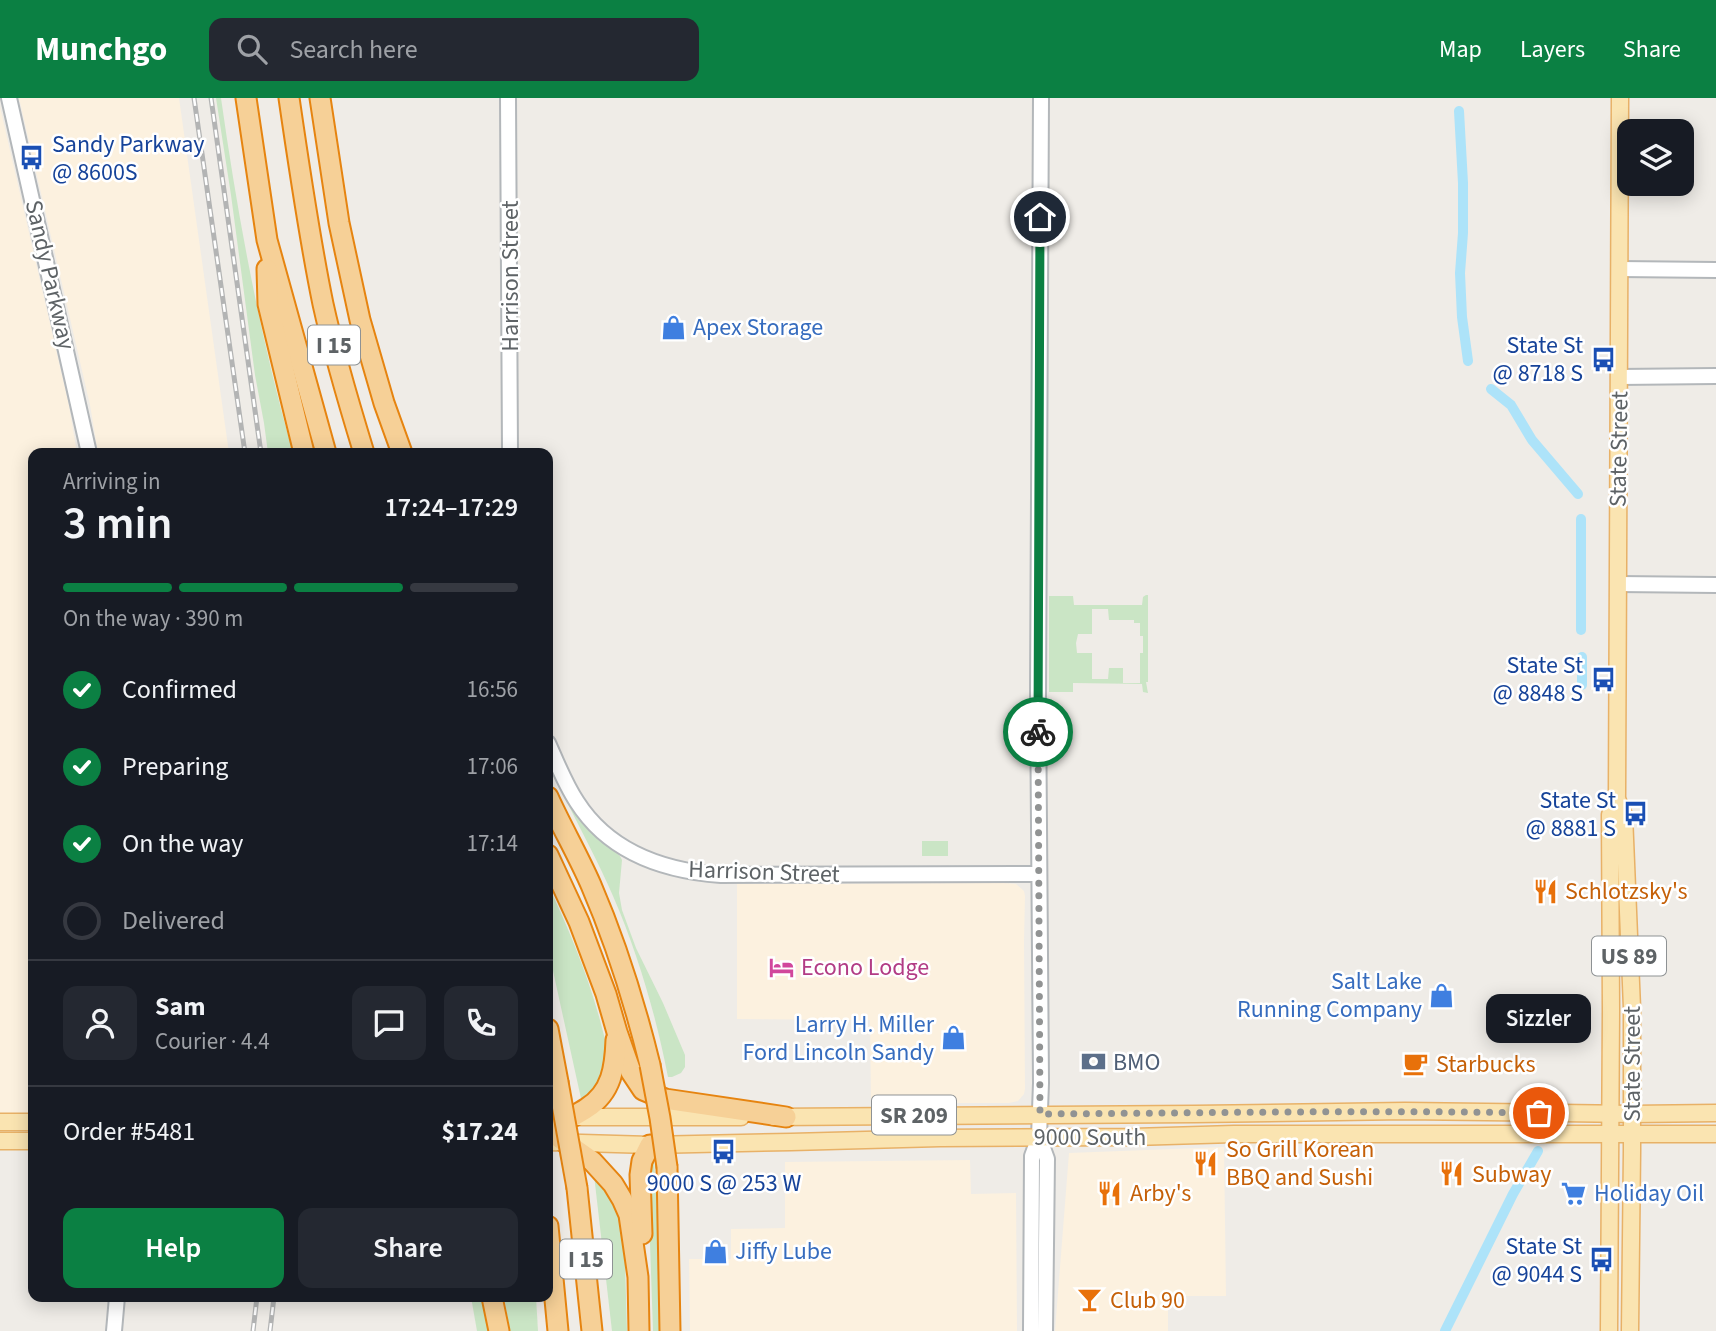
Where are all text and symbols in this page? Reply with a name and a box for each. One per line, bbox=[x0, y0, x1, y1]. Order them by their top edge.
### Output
search box bbox=[209, 18, 699, 81]
text: Munchgo bbox=[35, 26, 167, 73]
icon: search bbox=[233, 30, 271, 68]
text: Search here bbox=[289, 31, 418, 68]
text: Map bbox=[1439, 32, 1482, 67]
text: Layers bbox=[1520, 32, 1585, 67]
text: Share bbox=[1623, 32, 1681, 67]
map controls bbox=[1617, 119, 1694, 196]
button: layers bbox=[1617, 119, 1694, 196]
place label: Sandy Parkway @ 8600S bbox=[52, 127, 205, 190]
bus stop icon: Sandy Parkway @ 8600S bbox=[18, 144, 46, 172]
pin bbox=[1010, 187, 1070, 247]
street label: Sandy Parkway bbox=[16, 197, 84, 353]
icon: home bbox=[1021, 198, 1059, 236]
street label: Harrison Street bbox=[493, 200, 528, 352]
place label: Apex Storage bbox=[693, 310, 823, 345]
shop icon: Apex Storage bbox=[659, 313, 687, 341]
road number: I 15 bbox=[308, 326, 360, 364]
place label: State St @ 8718 S bbox=[1493, 328, 1583, 391]
bus stop icon: State St @ 8718 S bbox=[1589, 345, 1617, 373]
street label: State Street bbox=[1600, 391, 1638, 507]
text: Arriving in bbox=[63, 465, 161, 498]
text: 17:24–17:29 bbox=[385, 489, 518, 526]
text: 3 min bbox=[63, 491, 172, 556]
text: On the way · 390 m bbox=[63, 602, 243, 635]
place label: State St @ 8848 S bbox=[1493, 648, 1583, 711]
bus stop icon: State St @ 8848 S bbox=[1589, 665, 1617, 693]
icon: check bbox=[63, 671, 101, 709]
text: Confirmed bbox=[122, 671, 237, 708]
text: 16:56 bbox=[467, 673, 518, 706]
courier bbox=[1003, 697, 1073, 767]
icon: bike bbox=[1019, 713, 1057, 751]
icon: check bbox=[63, 748, 101, 786]
text: Preparing bbox=[122, 748, 228, 785]
text: 17:06 bbox=[467, 750, 518, 783]
place label: State St @ 8881 S bbox=[1526, 783, 1616, 846]
bus stop icon: State St @ 8881 S bbox=[1622, 800, 1650, 828]
icon: check bbox=[63, 825, 101, 863]
text: On the way bbox=[122, 825, 243, 862]
text: 17:14 bbox=[467, 827, 518, 860]
street label: Harrison Street bbox=[688, 852, 840, 892]
place label: Schlotzsky's bbox=[1565, 874, 1688, 909]
restaurant icon: Schlotzsky's bbox=[1531, 877, 1559, 905]
text: Delivered bbox=[122, 902, 225, 939]
road number: US 89 bbox=[1592, 936, 1666, 976]
place label: Econo Lodge bbox=[801, 950, 929, 985]
hotel icon: Econo Lodge bbox=[767, 953, 795, 981]
place label: Salt Lake Running Company bbox=[1237, 964, 1422, 1027]
shop icon: Salt Lake Running Company bbox=[1428, 981, 1456, 1009]
button: person bbox=[63, 986, 137, 1060]
button: chat bbox=[352, 986, 426, 1060]
button: phone bbox=[444, 986, 518, 1060]
text: Sam bbox=[155, 988, 205, 1025]
callout: Sizzler bbox=[1486, 994, 1592, 1043]
text: Sizzler bbox=[1506, 1002, 1571, 1035]
street label: State Street bbox=[1615, 1006, 1650, 1122]
place label: Larry H. Miller Ford Lincoln Sandy bbox=[743, 1007, 935, 1070]
shop icon: Larry H. Miller Ford Lincoln Sandy bbox=[940, 1024, 968, 1052]
text: Courier · 4.4 bbox=[155, 1025, 270, 1058]
place label: BMO bbox=[1113, 1045, 1161, 1080]
place label: Starbucks bbox=[1436, 1047, 1535, 1082]
bank icon: BMO bbox=[1079, 1048, 1107, 1076]
cafe icon: Starbucks bbox=[1402, 1050, 1430, 1078]
pin bbox=[1509, 1083, 1569, 1143]
icon: bag bbox=[1520, 1094, 1558, 1132]
road number: SR 209 bbox=[872, 1096, 956, 1134]
text: Order #5481 bbox=[63, 1113, 195, 1150]
text: $17.24 bbox=[442, 1113, 518, 1150]
street label: 9000 South bbox=[1034, 1120, 1146, 1155]
place label: So Grill Korean BBQ and Sushi bbox=[1226, 1132, 1374, 1195]
bus stop icon: 9000 S @ 253 W bbox=[710, 1138, 738, 1166]
restaurant icon: So Grill Korean BBQ and Sushi bbox=[1192, 1149, 1220, 1177]
place label: Subway bbox=[1472, 1157, 1551, 1192]
restaurant icon: Subway bbox=[1438, 1160, 1466, 1188]
place label: 9000 S @ 253 W bbox=[647, 1166, 801, 1201]
place label: Arby's bbox=[1130, 1176, 1191, 1211]
place label: Holiday Oil bbox=[1594, 1176, 1704, 1211]
restaurant icon: Arby's bbox=[1096, 1179, 1124, 1207]
supermarket icon: Holiday Oil bbox=[1560, 1179, 1588, 1207]
button: Help bbox=[63, 1208, 284, 1288]
button: Share bbox=[298, 1208, 518, 1288]
place label: State St @ 9044 S bbox=[1492, 1229, 1582, 1292]
place label: Jiffy Lube bbox=[735, 1234, 832, 1269]
shop icon: Jiffy Lube bbox=[701, 1237, 729, 1265]
road number: I 15 bbox=[560, 1240, 612, 1278]
bus stop icon: State St @ 9044 S bbox=[1588, 1246, 1616, 1274]
place label: Club 90 bbox=[1110, 1283, 1185, 1318]
bar icon: Club 90 bbox=[1076, 1286, 1104, 1314]

